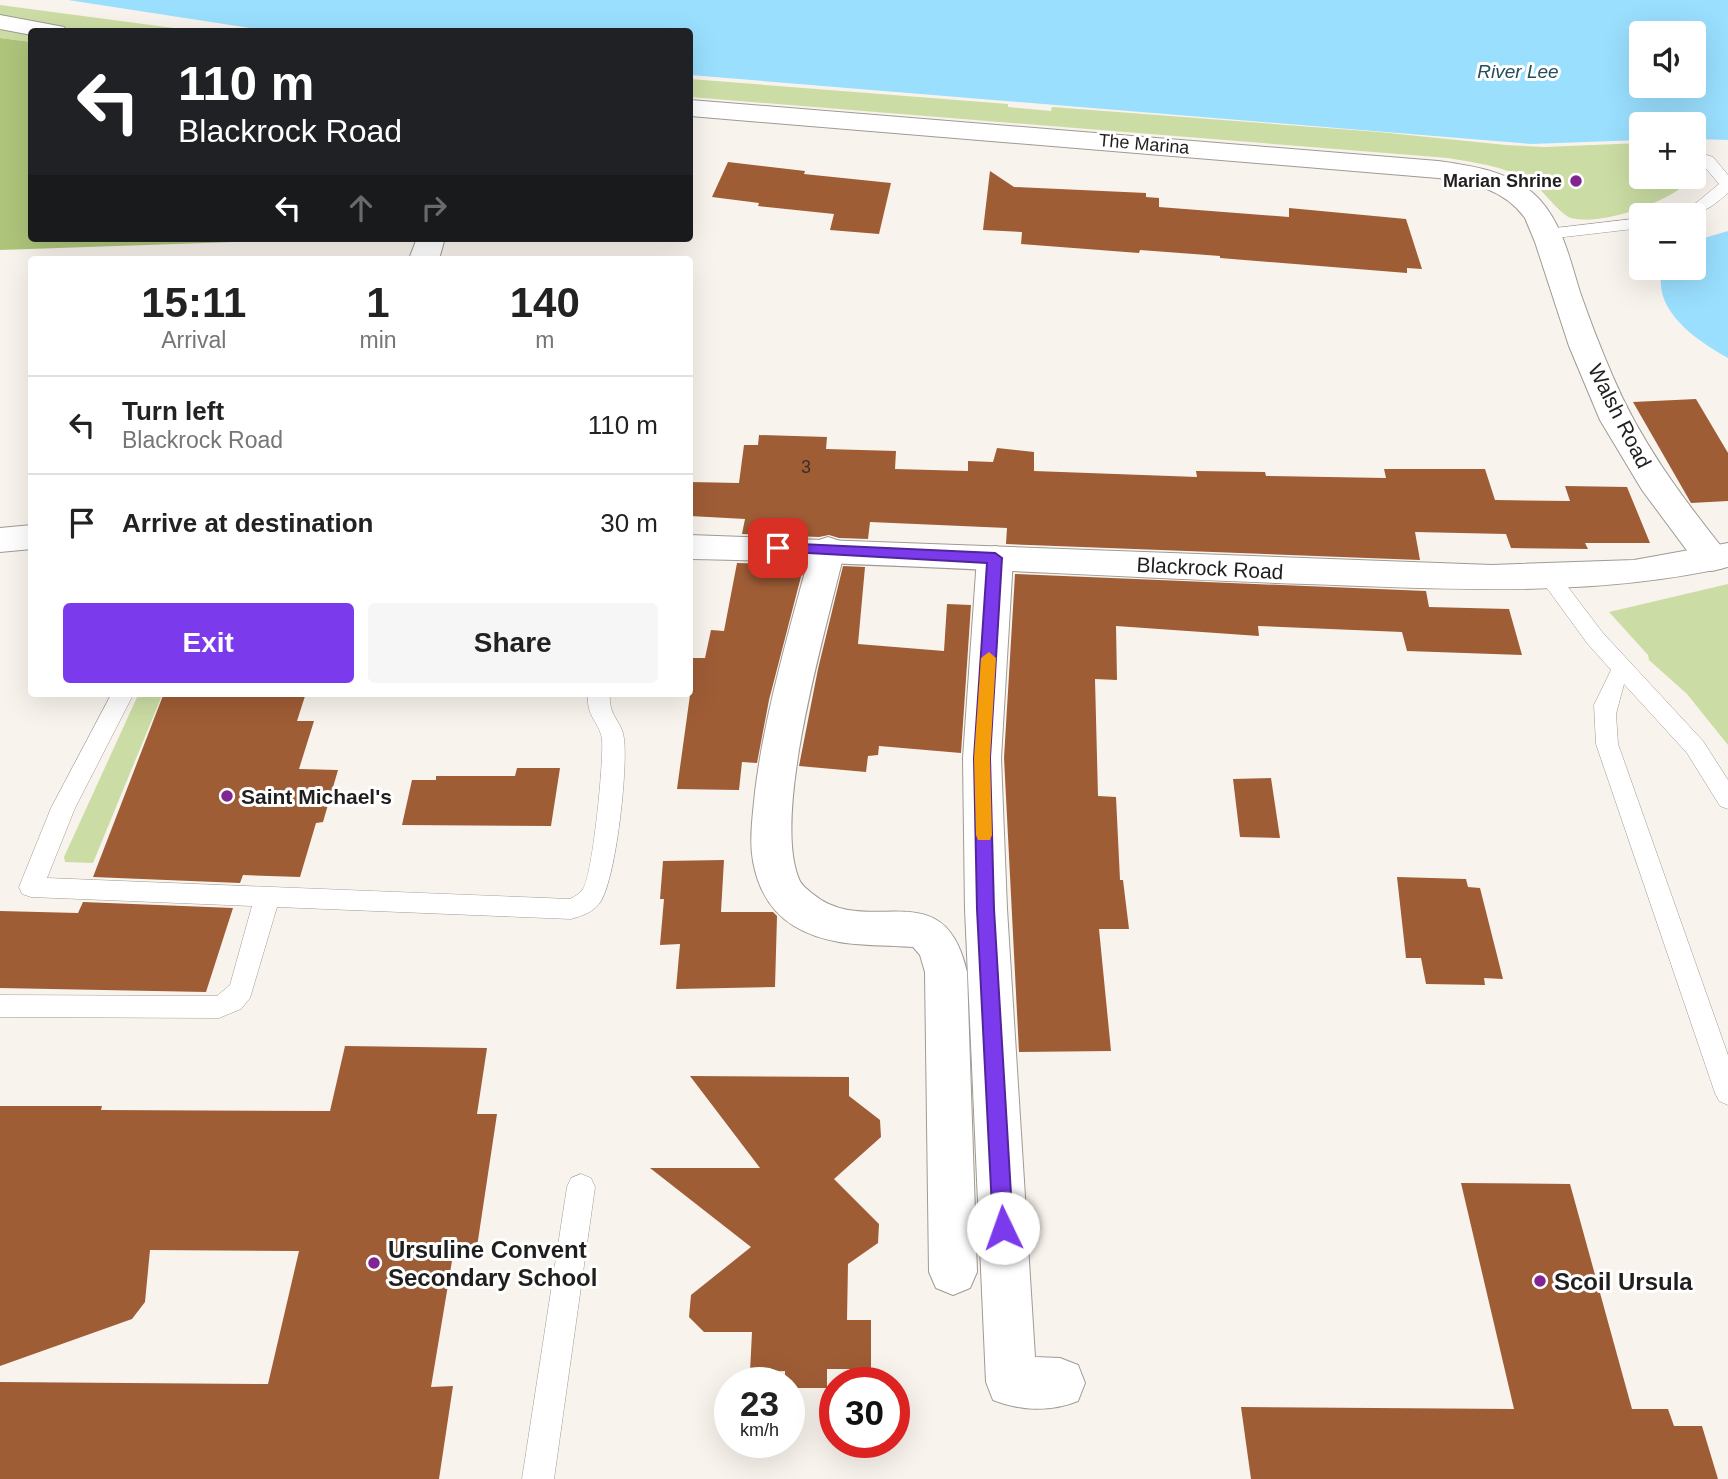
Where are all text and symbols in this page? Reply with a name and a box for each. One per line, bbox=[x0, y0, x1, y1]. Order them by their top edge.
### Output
map controls bbox=[1629, 21, 1706, 280]
button: sound bbox=[1629, 21, 1706, 98]
icon: left bbox=[63, 56, 154, 147]
text: 110 m bbox=[178, 56, 314, 110]
water label: River Lee bbox=[1477, 61, 1559, 82]
button: + bbox=[1629, 112, 1706, 189]
text: Blackrock Road bbox=[178, 113, 402, 149]
street label: The Marina bbox=[1098, 130, 1191, 158]
place label: Marian Shrine bbox=[1443, 171, 1562, 191]
marker: Marian Shrine bbox=[1568, 173, 1584, 189]
icon: left bbox=[269, 189, 307, 227]
icon: ahead bbox=[342, 189, 380, 227]
icon: right bbox=[415, 189, 453, 227]
button: − bbox=[1629, 203, 1706, 280]
text: 15:11 bbox=[141, 279, 246, 326]
text: 1 bbox=[366, 279, 390, 326]
text: 140 bbox=[510, 279, 580, 326]
text: Arrival bbox=[161, 327, 226, 353]
text: min bbox=[359, 327, 397, 353]
text: m bbox=[535, 327, 554, 353]
street label: Walsh Road bbox=[1584, 360, 1656, 472]
text: Turn left bbox=[122, 396, 224, 426]
icon: left bbox=[63, 406, 101, 444]
text: 110 m bbox=[588, 410, 658, 440]
text: Blackrock Road bbox=[122, 427, 283, 453]
house number: 3 bbox=[801, 457, 811, 477]
icon: arrive bbox=[63, 504, 101, 542]
text: Arrive at destination bbox=[122, 508, 373, 538]
text: 30 m bbox=[600, 508, 658, 538]
pin bbox=[748, 518, 808, 578]
icon: arrive bbox=[759, 529, 797, 567]
street label: Blackrock Road bbox=[1136, 553, 1284, 583]
button: Exit bbox=[63, 603, 354, 683]
button: Share bbox=[368, 603, 658, 683]
place label: Saint Michael's bbox=[241, 785, 392, 808]
marker: Saint Michael's bbox=[219, 788, 235, 804]
position arrow bbox=[966, 1191, 1040, 1265]
place label: Ursuline Convent Secondary School bbox=[388, 1236, 597, 1291]
marker: Ursuline Convent Secondary School bbox=[366, 1255, 382, 1271]
place label: Scoil Ursula bbox=[1554, 1268, 1693, 1295]
marker: Scoil Ursula bbox=[1532, 1273, 1548, 1289]
speed limit sign: 30 bbox=[819, 1367, 910, 1458]
text: 23 bbox=[740, 1384, 779, 1423]
text: km/h bbox=[740, 1420, 779, 1440]

